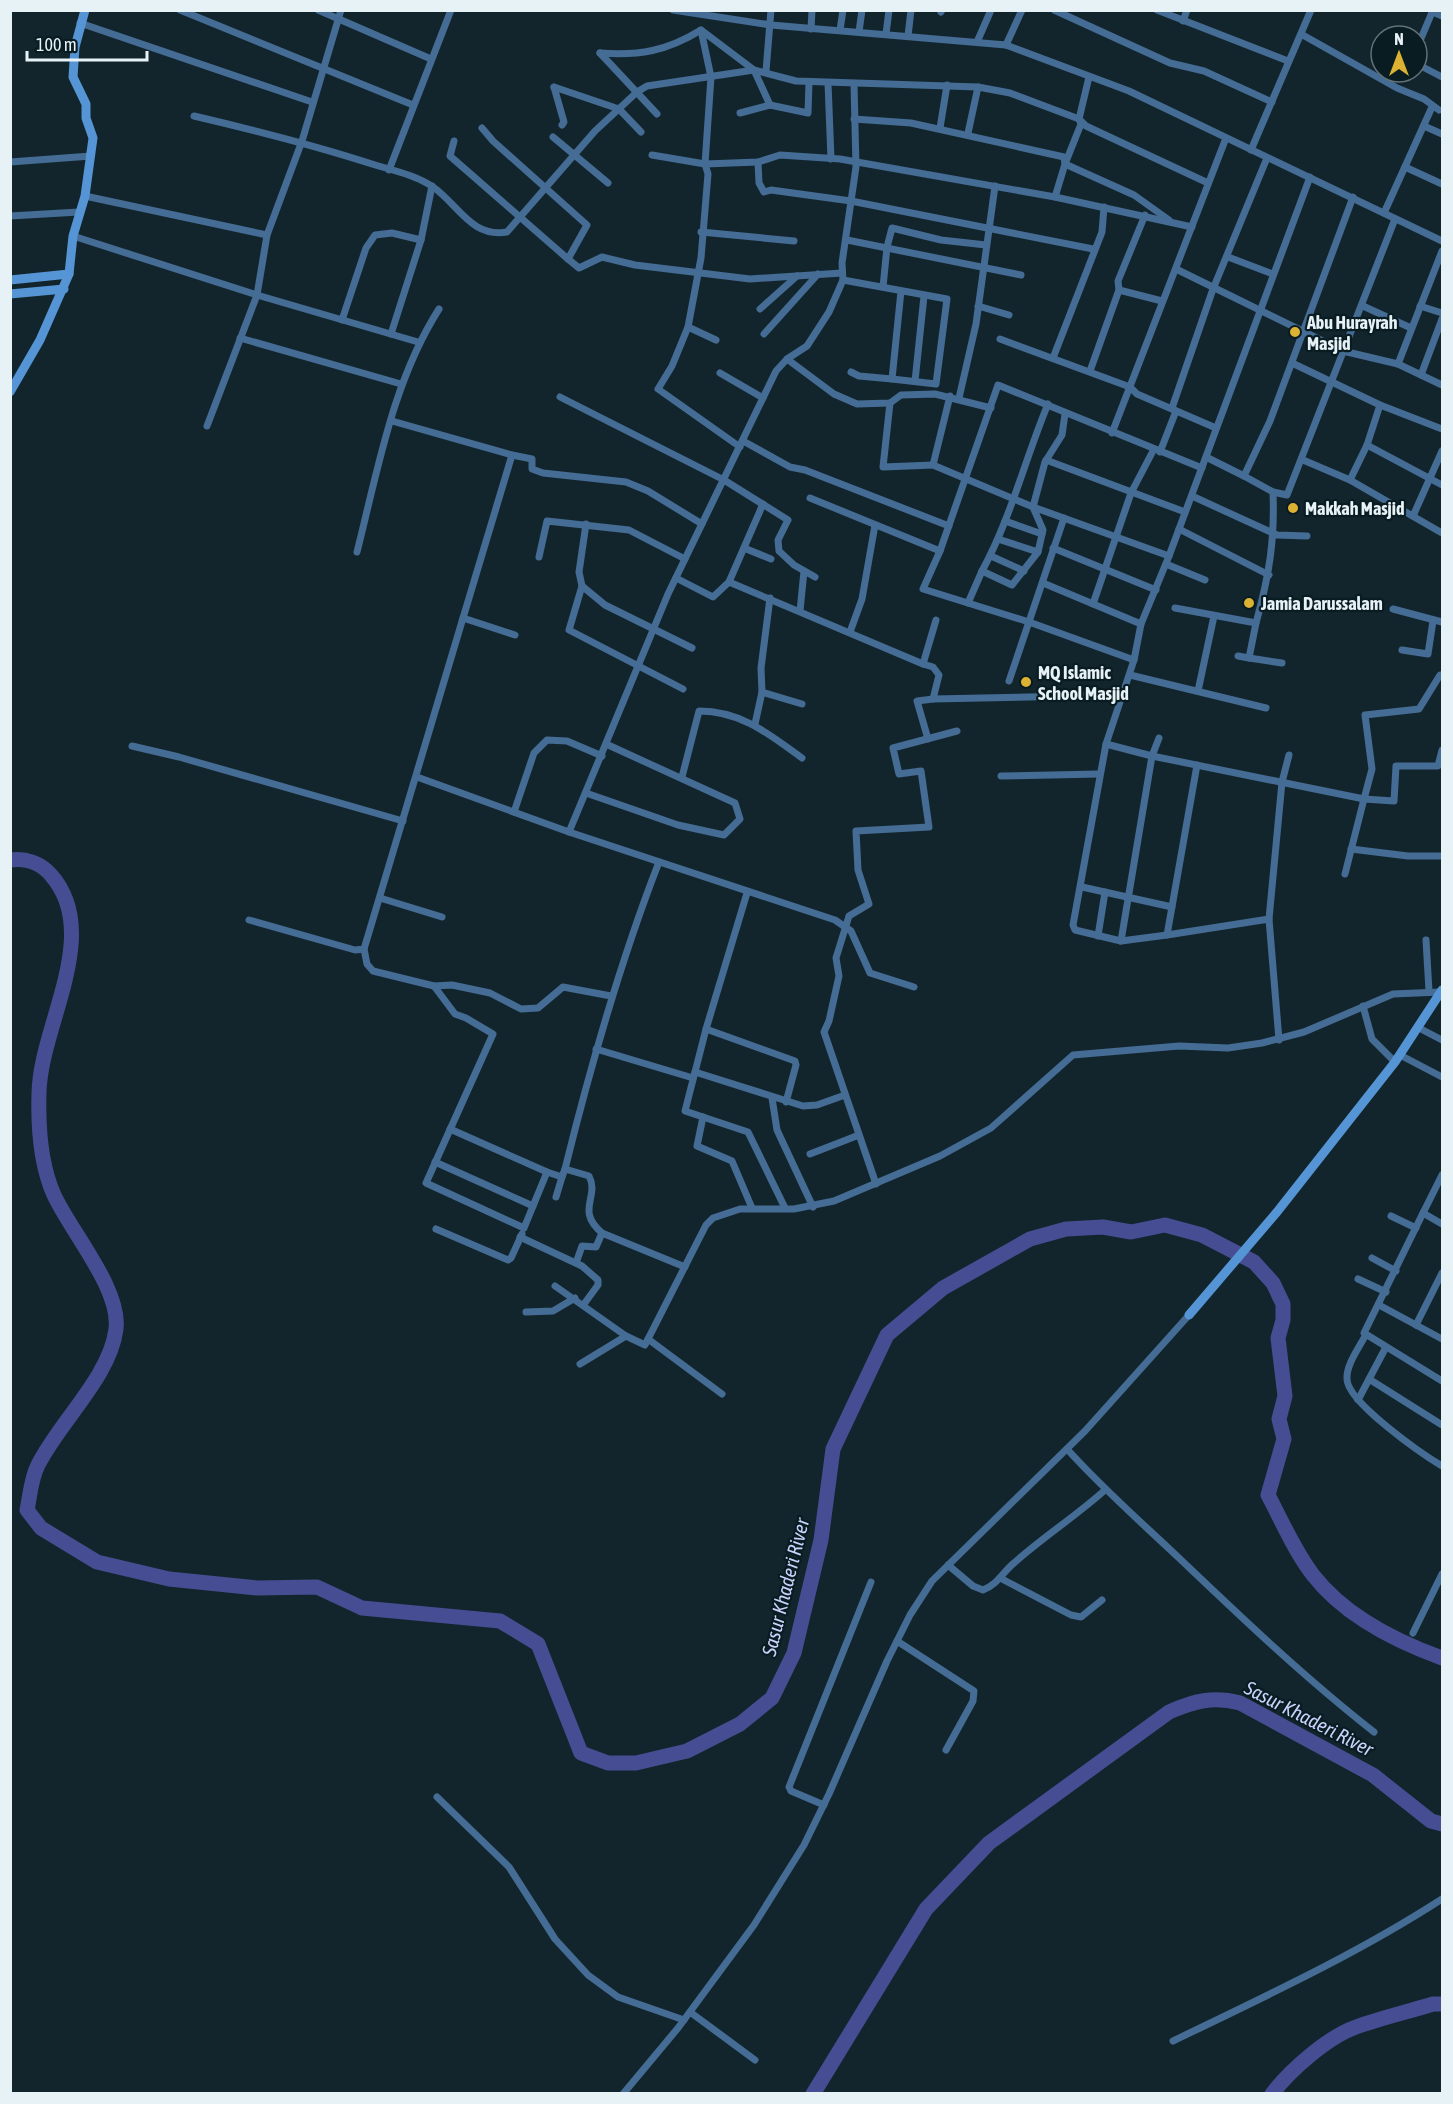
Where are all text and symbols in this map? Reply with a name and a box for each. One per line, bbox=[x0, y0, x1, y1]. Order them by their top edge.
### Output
scale bar bbox=[27, 24, 147, 62]
north arrow bbox=[1369, 24, 1429, 84]
text: N bbox=[1394, 30, 1404, 48]
text: 100 m bbox=[36, 34, 77, 55]
place label: Abu Hurayrah Masjid bbox=[1306, 312, 1398, 354]
marker: Abu Hurayrah Masjid bbox=[1288, 325, 1302, 339]
place label: Makkah Masjid bbox=[1305, 498, 1404, 519]
marker: Makkah Masjid bbox=[1286, 501, 1300, 515]
place label: Jamia Darussalam bbox=[1260, 593, 1383, 614]
marker: Jamia Darussalam bbox=[1242, 596, 1256, 610]
place label: MQ Islamic School Masjid bbox=[1038, 662, 1129, 704]
marker: MQ Islamic School Masjid bbox=[1019, 675, 1033, 689]
water label: Sasur Khaderi River bbox=[757, 1515, 814, 1659]
water label: Sasur Khaderi River bbox=[1240, 1675, 1378, 1761]

